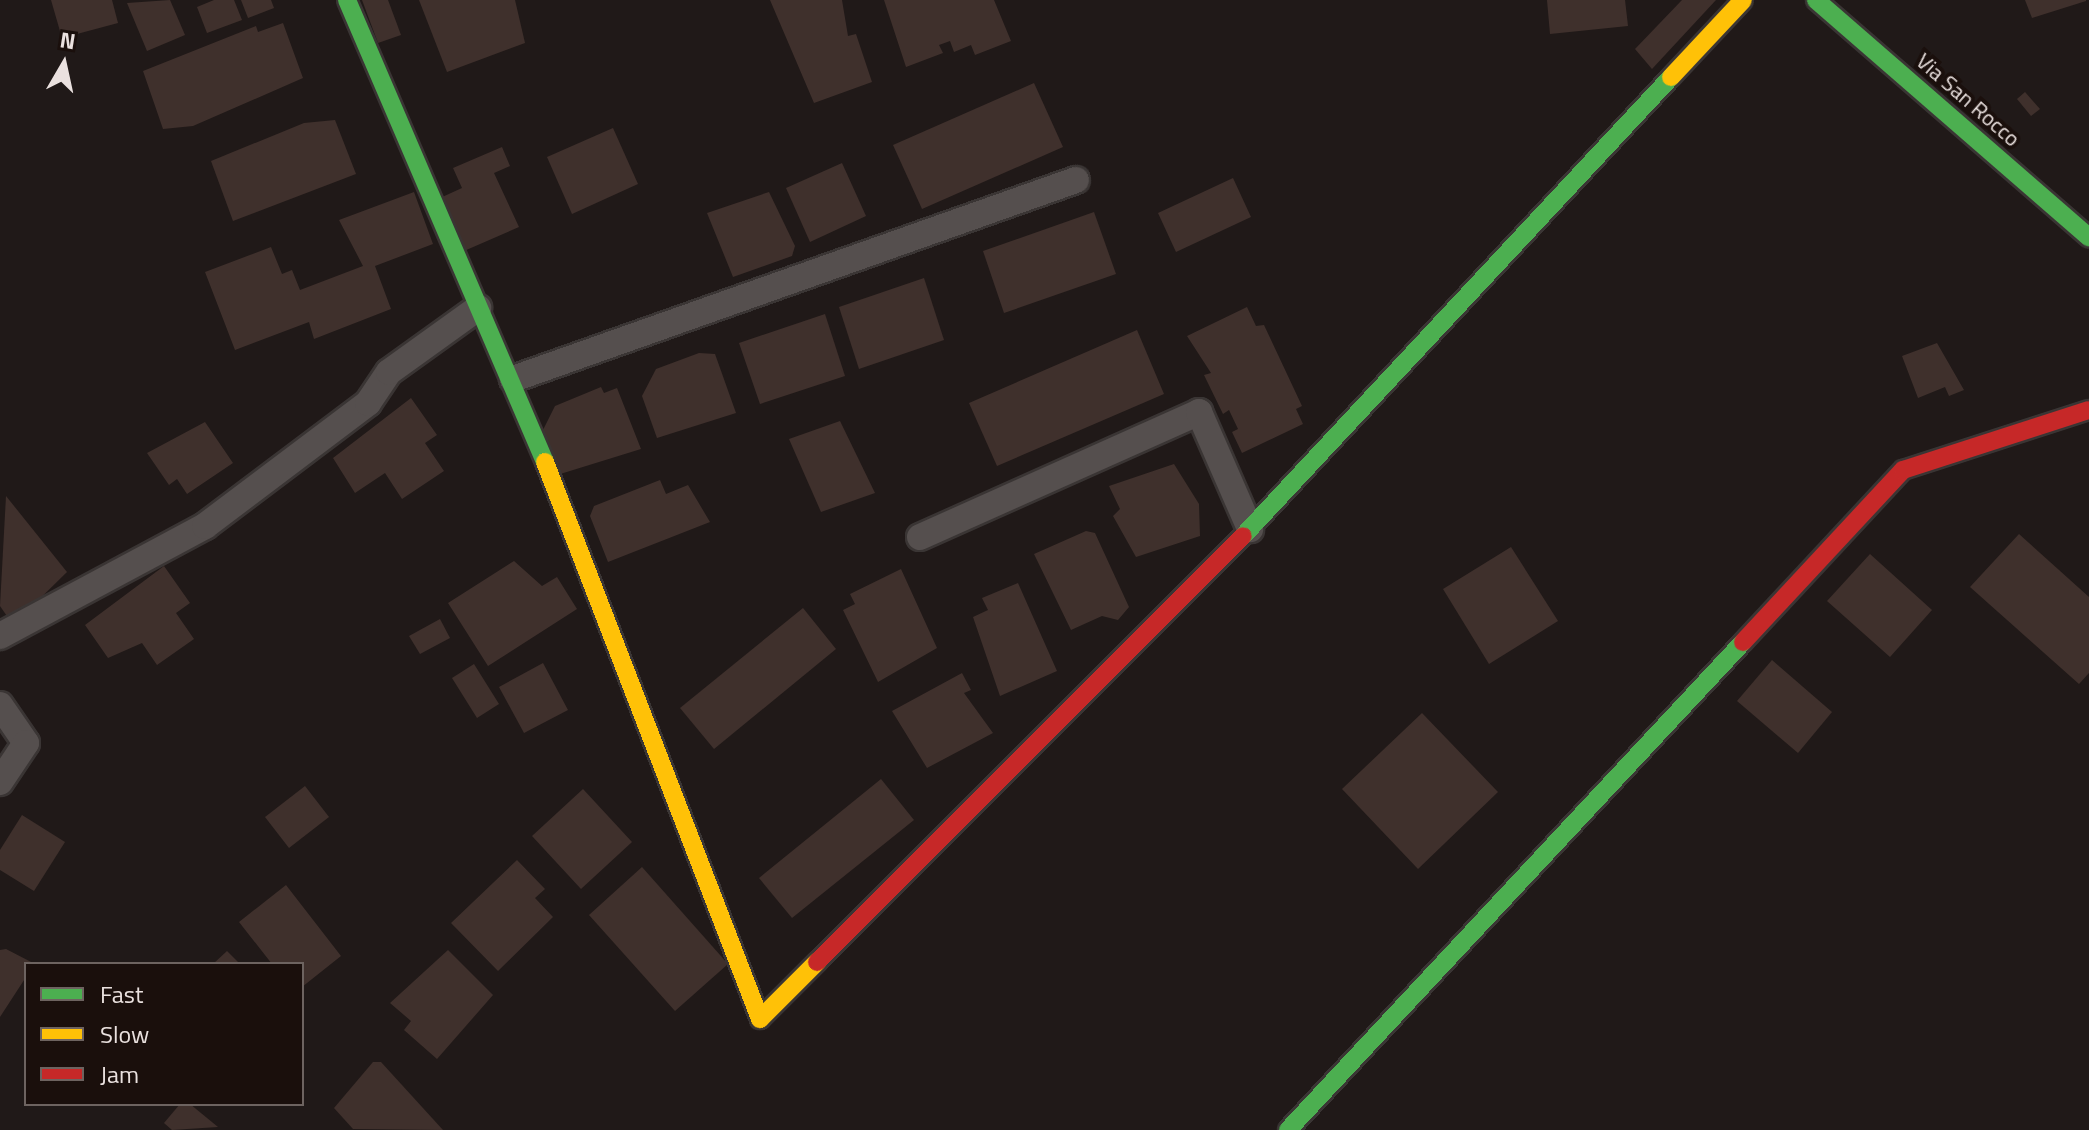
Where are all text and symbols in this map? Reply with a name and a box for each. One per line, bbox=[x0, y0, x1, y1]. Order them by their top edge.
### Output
text: N bbox=[58, 22, 78, 58]
north arrow bbox=[24, 24, 104, 104]
street label: Via San Rocco bbox=[1911, 48, 2025, 152]
legend bbox=[24, 962, 304, 1106]
text: Fast bbox=[100, 976, 143, 1012]
text: Slow bbox=[100, 1016, 149, 1052]
text: Jam bbox=[100, 1056, 139, 1092]

